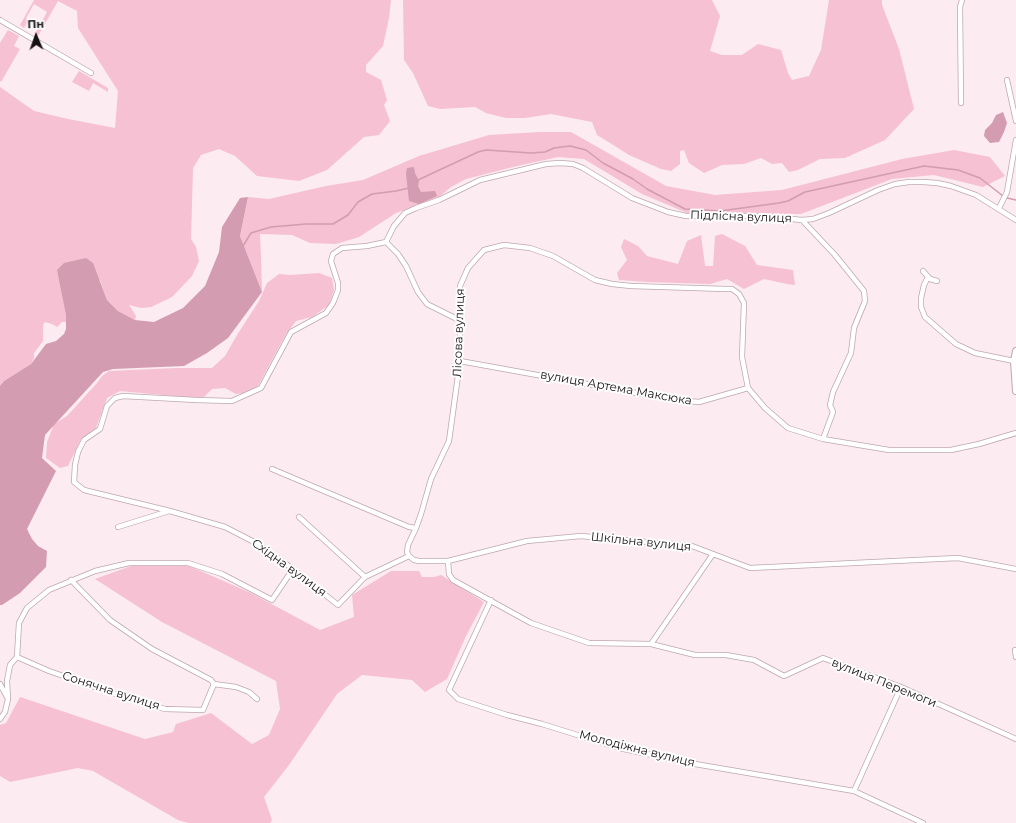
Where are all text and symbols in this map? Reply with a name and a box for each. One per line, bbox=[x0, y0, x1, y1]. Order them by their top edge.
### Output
north arrow bbox=[16, 16, 56, 56]
text: Пн bbox=[27, 17, 44, 31]
street label: Підлісна вулиця bbox=[690, 208, 792, 226]
street label: Лісова вулиця bbox=[450, 288, 468, 378]
street label: вулиця Артема Максюка bbox=[539, 368, 693, 408]
street label: Шкільна вулиця bbox=[590, 530, 692, 554]
street label: Східна вулиця bbox=[249, 536, 329, 600]
street label: вулиця Перемоги bbox=[829, 655, 939, 711]
street label: Сонячна вулиця bbox=[60, 668, 162, 714]
street label: Молодіжна вулиця bbox=[578, 728, 696, 770]

